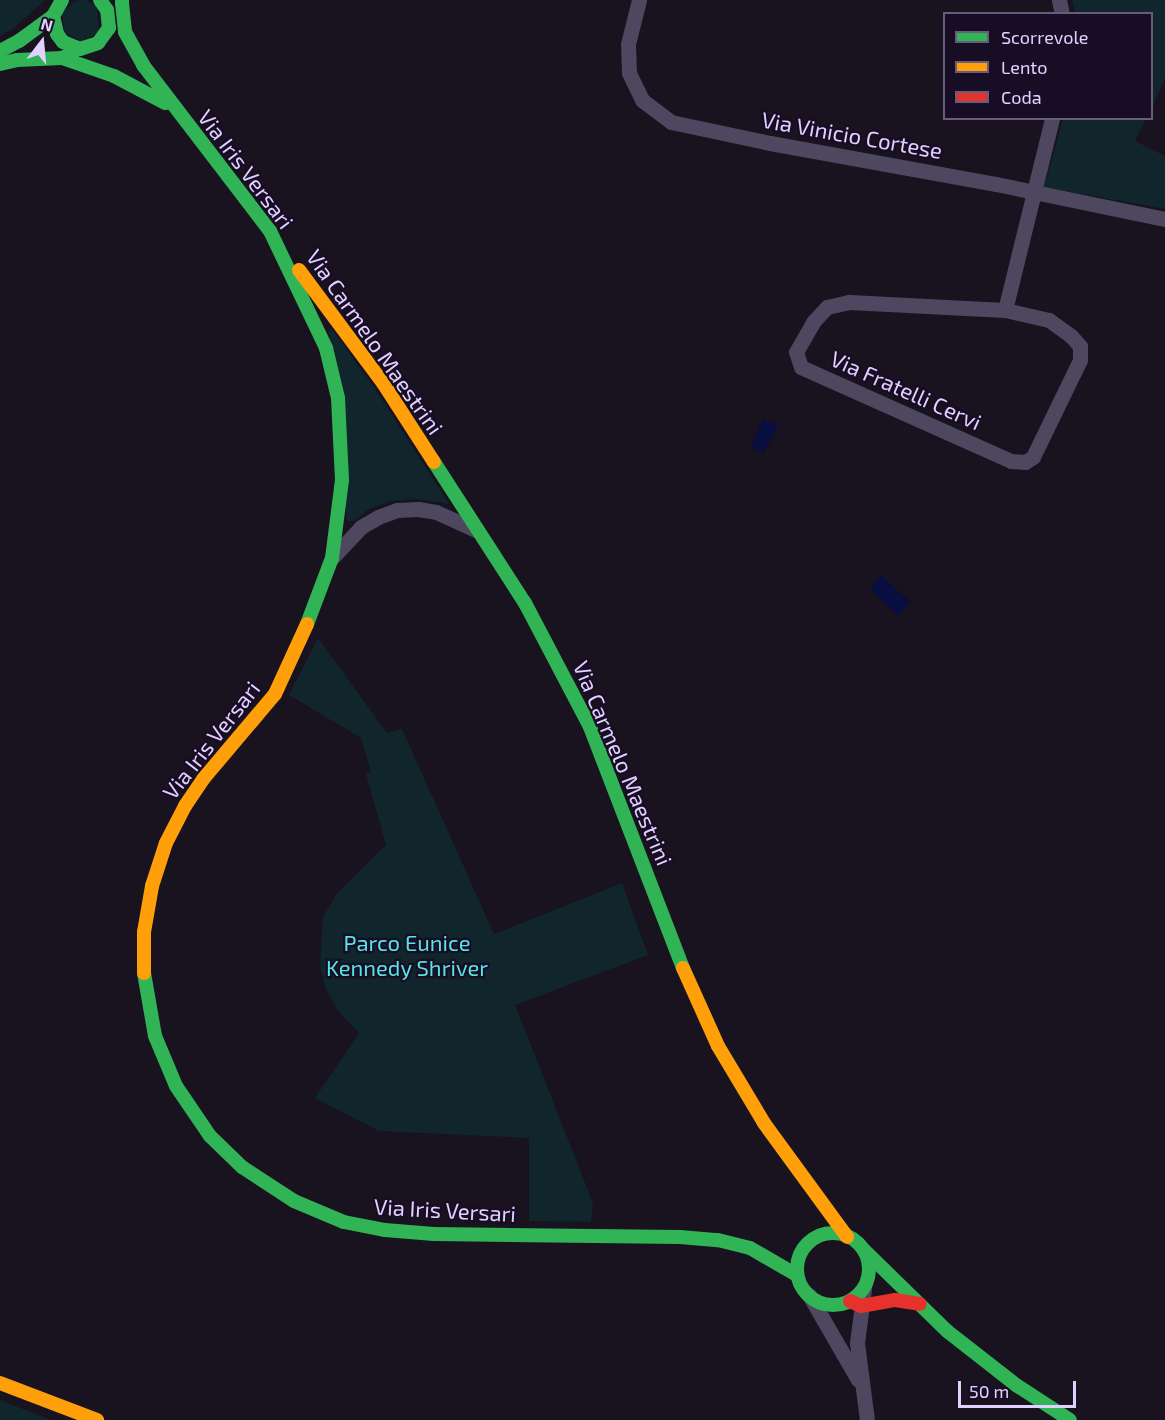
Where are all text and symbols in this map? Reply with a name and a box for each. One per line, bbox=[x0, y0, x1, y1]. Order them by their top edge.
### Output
north arrow bbox=[12, 12, 72, 72]
legend bbox=[943, 12, 1153, 120]
text: N bbox=[39, 13, 55, 35]
text: Scorrevole bbox=[1001, 26, 1088, 48]
text: Lento bbox=[1001, 56, 1047, 78]
text: Coda bbox=[1001, 86, 1042, 108]
street label: Via Iris Versari bbox=[193, 104, 299, 234]
street label: Via Vinicio Cortese bbox=[759, 106, 945, 164]
street label: Via Carmelo Maestrini bbox=[301, 245, 449, 439]
street label: Via Fratelli Cervi bbox=[827, 345, 985, 435]
street label: Via Carmelo Maestrini bbox=[568, 657, 678, 869]
street label: Via Iris Versari bbox=[157, 676, 265, 804]
park label: Parco Eunice Kennedy Shriver bbox=[326, 929, 488, 980]
street label: Via Iris Versari bbox=[373, 1193, 517, 1227]
scale bar bbox=[961, 1369, 1080, 1407]
text: 50 m bbox=[969, 1380, 1009, 1402]

